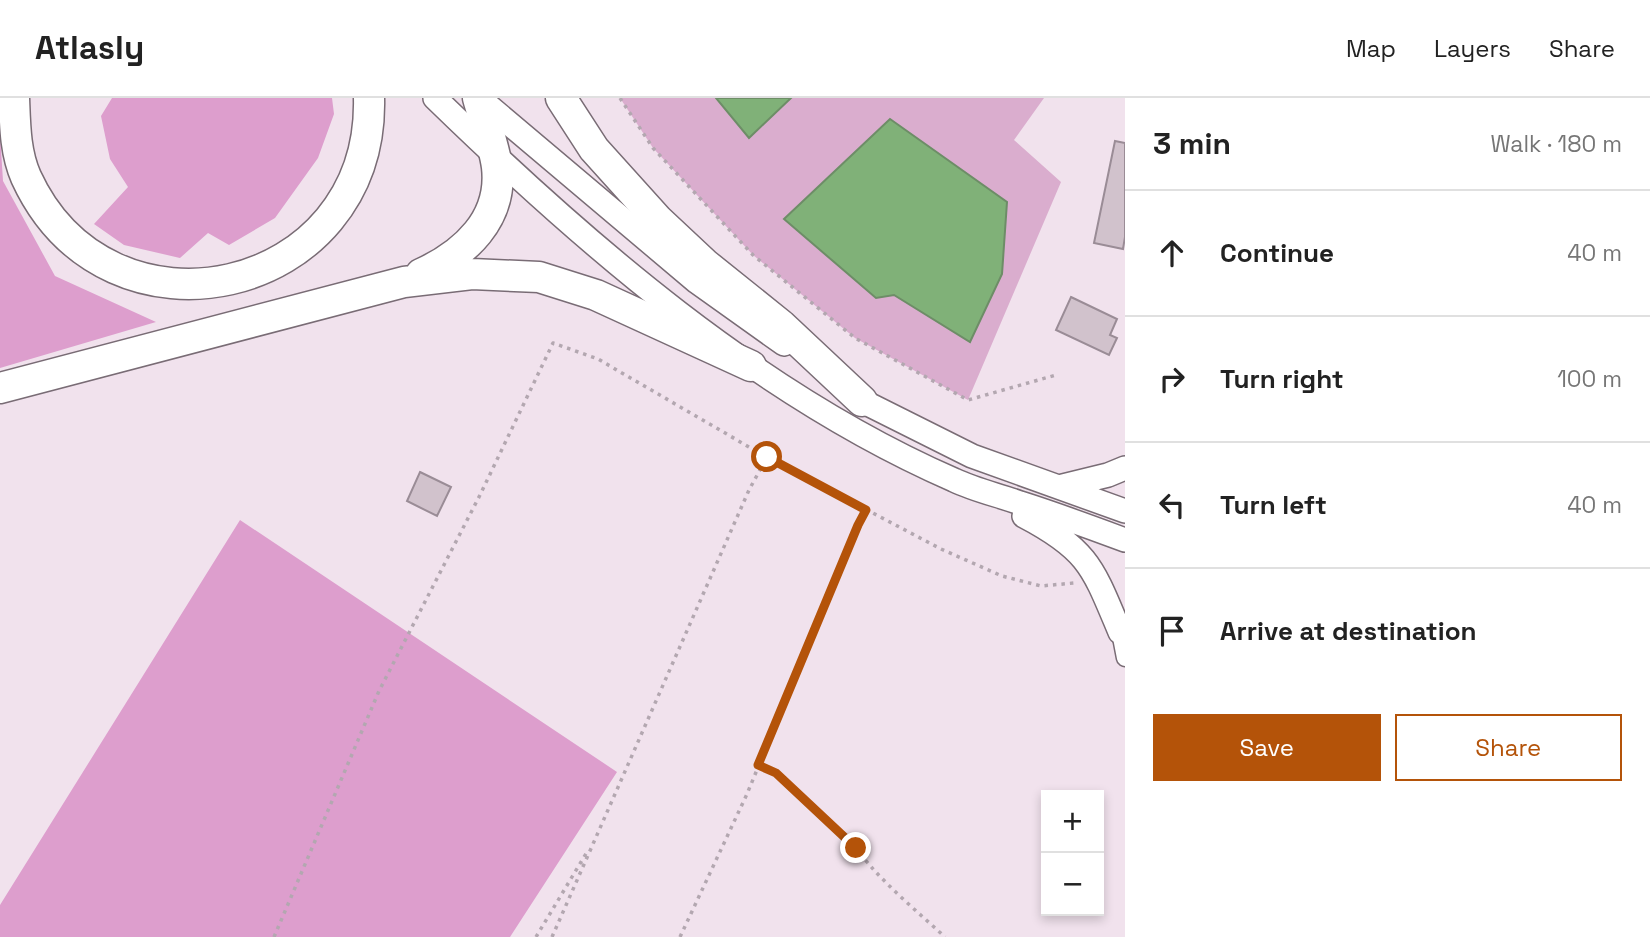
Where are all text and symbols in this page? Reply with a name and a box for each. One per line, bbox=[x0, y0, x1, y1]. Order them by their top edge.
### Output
text: Atlasly bbox=[35, 27, 144, 69]
text: Map bbox=[1346, 33, 1396, 64]
text: Layers bbox=[1434, 33, 1511, 64]
text: Share bbox=[1549, 33, 1615, 64]
text: 3 min bbox=[1153, 124, 1231, 163]
text: Walk · 180 m bbox=[1490, 129, 1622, 159]
icon: ahead bbox=[1153, 234, 1191, 272]
text: Continue bbox=[1220, 236, 1334, 270]
text: 40 m bbox=[1567, 238, 1622, 268]
icon: right bbox=[1153, 360, 1191, 398]
text: Turn right bbox=[1220, 362, 1344, 396]
text: 100 m bbox=[1557, 364, 1622, 394]
route start bbox=[751, 441, 782, 472]
icon: left bbox=[1153, 486, 1191, 524]
text: Turn left bbox=[1220, 488, 1327, 522]
text: 40 m bbox=[1567, 490, 1622, 520]
icon: arrive bbox=[1153, 612, 1191, 650]
text: Arrive at destination bbox=[1220, 614, 1477, 648]
button: Save bbox=[1153, 714, 1381, 781]
button: Share bbox=[1395, 714, 1622, 781]
map controls bbox=[1041, 790, 1104, 916]
button: + bbox=[1041, 790, 1104, 853]
route end bbox=[840, 832, 871, 863]
button: − bbox=[1041, 853, 1104, 916]

